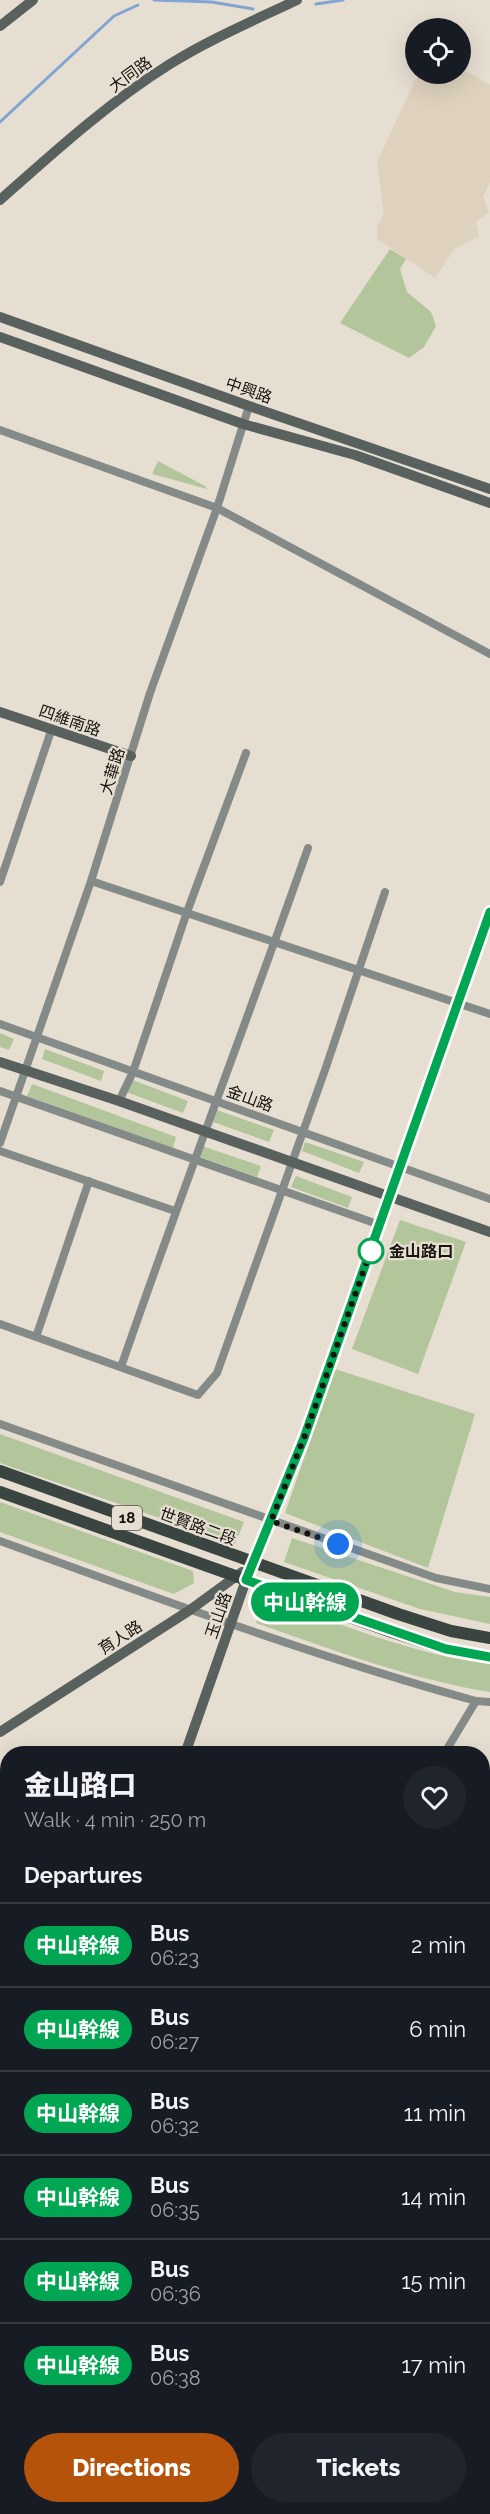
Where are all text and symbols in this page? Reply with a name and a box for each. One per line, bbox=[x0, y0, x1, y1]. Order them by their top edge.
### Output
map controls bbox=[405, 18, 471, 84]
button: locate bbox=[405, 18, 471, 84]
street label: 大同路 bbox=[105, 53, 155, 96]
street label: 中興路 bbox=[223, 374, 275, 407]
street label: 四維南路 bbox=[36, 701, 103, 740]
street label: 大華路 bbox=[96, 745, 129, 797]
street label: 金山路 bbox=[224, 1081, 276, 1116]
marker: 金山路口 bbox=[358, 1238, 384, 1264]
place label: 金山路口 bbox=[389, 1242, 453, 1261]
street label: 世賢路二段 bbox=[157, 1504, 239, 1549]
road number: 18 bbox=[112, 1506, 142, 1530]
your location bbox=[323, 1529, 353, 1559]
line badge: 中山幹線 bbox=[263, 1582, 347, 1622]
street label: 玉山路 bbox=[202, 1589, 235, 1641]
text: 中山幹線 bbox=[263, 1590, 347, 1615]
street label: 育人路 bbox=[95, 1616, 146, 1658]
button: heart bbox=[403, 1766, 466, 1829]
text: 金山路口 bbox=[24, 1769, 136, 1802]
text: Walk · 4 min · 250 m bbox=[24, 1808, 206, 1832]
text: Departures bbox=[24, 1862, 142, 1888]
text: Bus bbox=[150, 1920, 189, 1946]
text: 2 min bbox=[411, 1932, 466, 1958]
text: 中山幹線 bbox=[36, 1933, 120, 1958]
text: 06:23 bbox=[150, 1946, 199, 1970]
text: Bus bbox=[150, 2004, 189, 2030]
text: 6 min bbox=[409, 2016, 466, 2042]
text: 中山幹線 bbox=[36, 2017, 120, 2042]
text: 06:27 bbox=[150, 2030, 199, 2054]
text: Bus bbox=[150, 2088, 189, 2114]
text: 11 min bbox=[404, 2100, 466, 2126]
text: 中山幹線 bbox=[36, 2101, 120, 2126]
text: 06:32 bbox=[150, 2114, 199, 2138]
text: Bus bbox=[150, 2172, 189, 2198]
text: 14 min bbox=[401, 2184, 466, 2210]
text: 中山幹線 bbox=[36, 2185, 120, 2210]
text: 06:35 bbox=[150, 2198, 200, 2222]
text: Bus bbox=[150, 2256, 189, 2282]
text: 15 min bbox=[401, 2268, 466, 2294]
text: 中山幹線 bbox=[36, 2269, 120, 2294]
text: 06:36 bbox=[150, 2282, 201, 2306]
text: Bus bbox=[150, 2340, 189, 2366]
text: 17 min bbox=[401, 2352, 466, 2378]
text: 中山幹線 bbox=[36, 2353, 120, 2378]
text: 06:38 bbox=[150, 2366, 201, 2390]
button: Directions bbox=[24, 2433, 239, 2502]
button: Tickets bbox=[251, 2433, 466, 2502]

